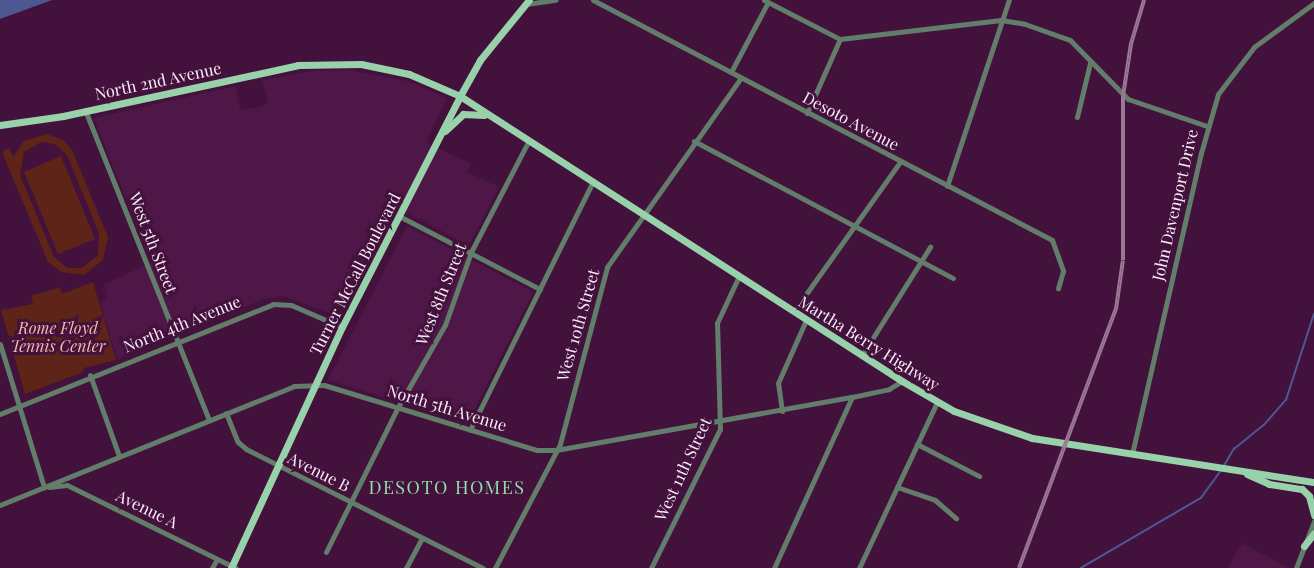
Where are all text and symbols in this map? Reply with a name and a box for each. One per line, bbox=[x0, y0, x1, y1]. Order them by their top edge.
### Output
street label: North 2nd Avenue bbox=[93, 58, 223, 104]
street label: Desoto Avenue bbox=[799, 87, 903, 155]
street label: John Davenport Drive bbox=[1148, 127, 1202, 283]
street label: West 5th Street bbox=[125, 190, 181, 296]
street label: Turner McCall Boulevard bbox=[306, 190, 404, 358]
street label: West 8th Street bbox=[412, 240, 470, 348]
street label: West 10th Street bbox=[553, 267, 603, 383]
street label: North 4th Avenue bbox=[120, 292, 244, 356]
street label: Martha Berry Highway bbox=[795, 292, 943, 394]
park label: Rome Floyd Tennis Center bbox=[11, 318, 105, 356]
street label: North 5th Avenue bbox=[385, 381, 509, 435]
street label: West 11th Street bbox=[651, 414, 715, 524]
street label: Avenue B bbox=[285, 448, 353, 496]
district label: DESOTO HOMES bbox=[369, 476, 525, 498]
street label: Avenue A bbox=[113, 486, 181, 532]

